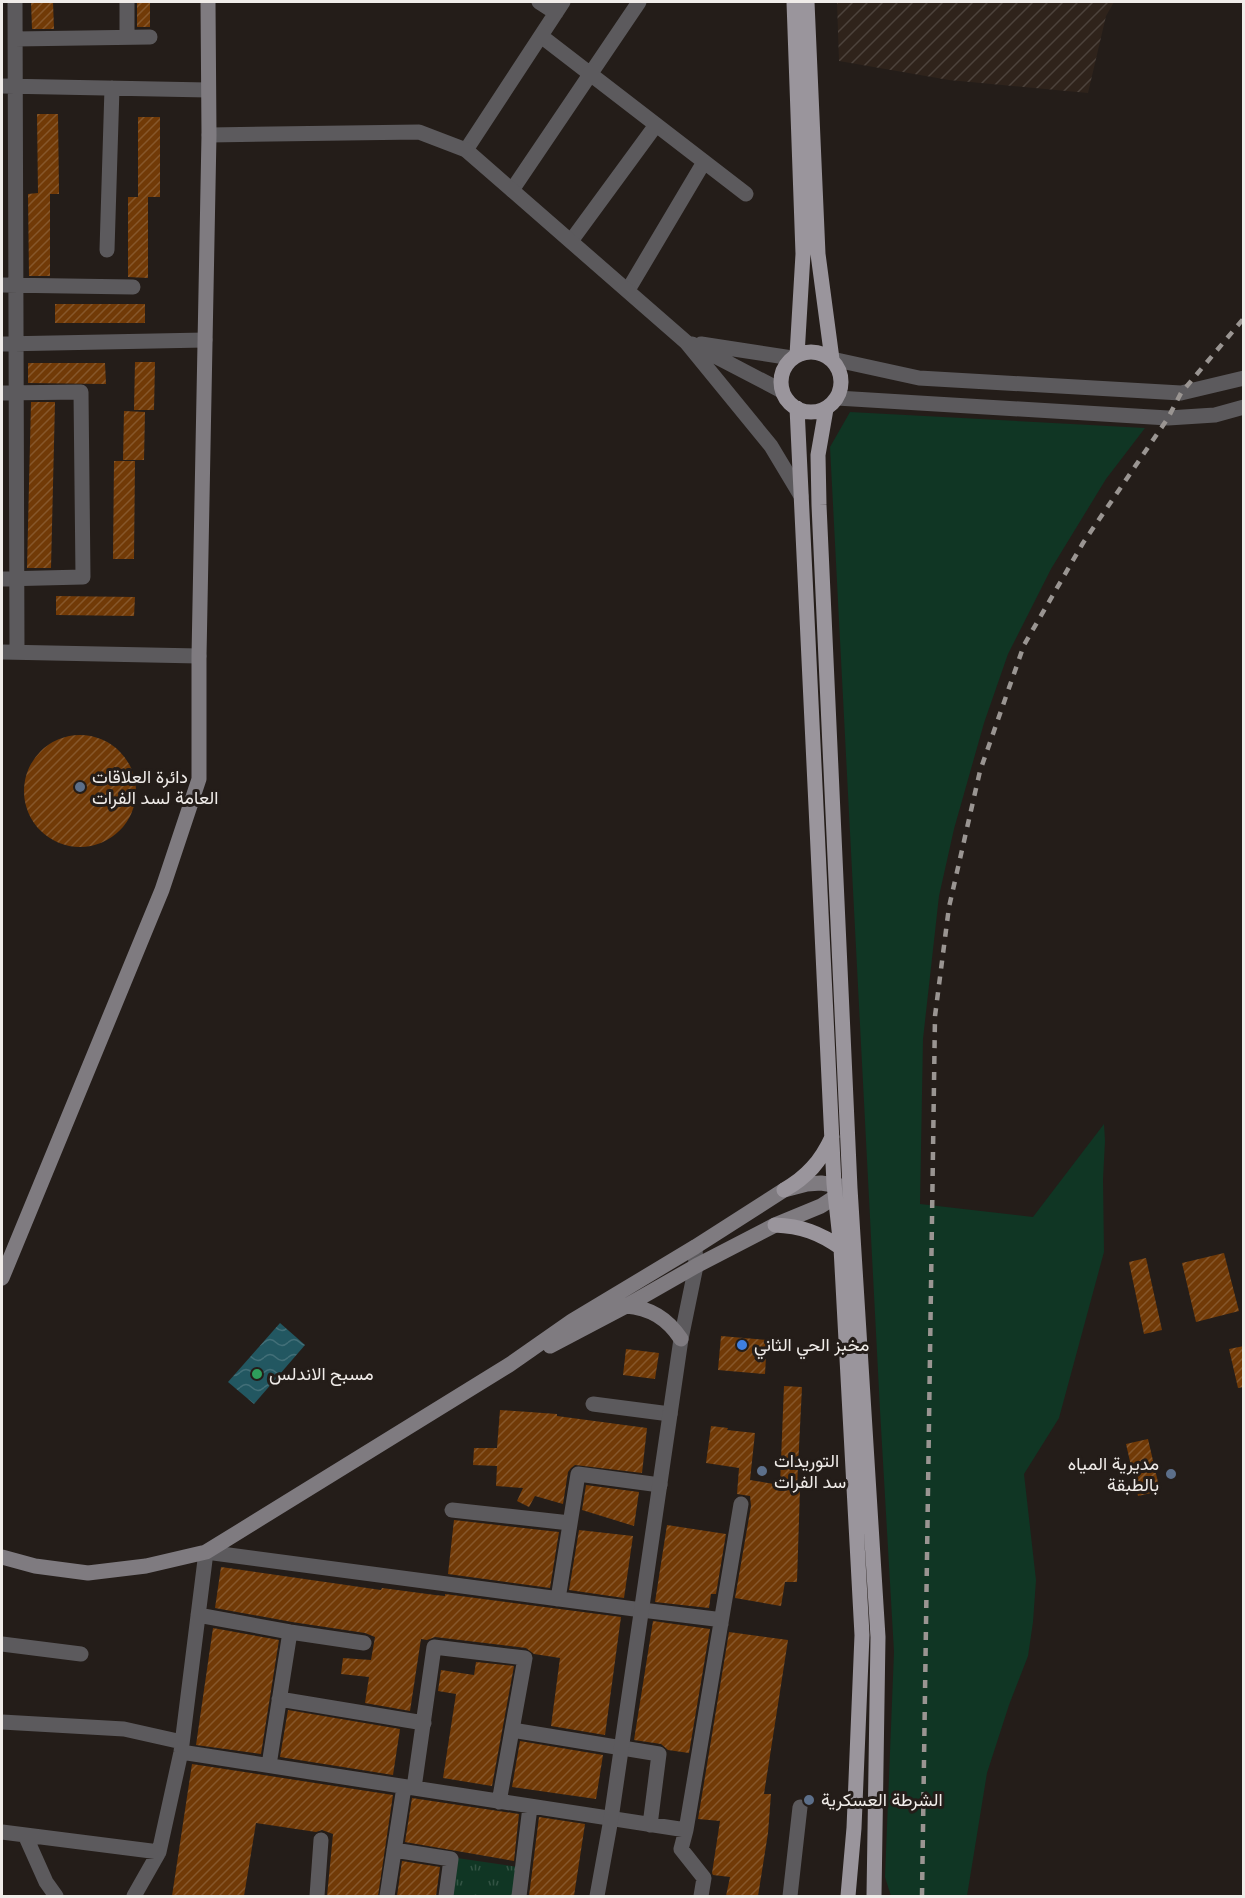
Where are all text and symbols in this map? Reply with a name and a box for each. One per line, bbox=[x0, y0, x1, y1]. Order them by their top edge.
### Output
place label: دائرة العلاقات العامة لسد الفرات bbox=[92, 766, 218, 809]
marker: دائرة العلاقات العامة لسد الفرات bbox=[73, 780, 87, 794]
place label: مخبز الحي الثاني bbox=[754, 1334, 869, 1360]
marker: مخبز الحي الثاني bbox=[735, 1338, 749, 1352]
place label: مسبح الاندلس bbox=[269, 1363, 374, 1386]
marker: مسبح الاندلس bbox=[250, 1367, 264, 1381]
place label: التوريدات سد الفرات bbox=[774, 1450, 846, 1493]
place label: مديرية المياه بالطبقة bbox=[1068, 1453, 1159, 1495]
marker: التوريدات سد الفرات bbox=[755, 1464, 769, 1478]
marker: مديرية المياه بالطبقة bbox=[1164, 1467, 1178, 1481]
place label: الشرطة العسكرية bbox=[821, 1789, 943, 1811]
marker: الشرطة العسكرية bbox=[802, 1793, 816, 1807]

